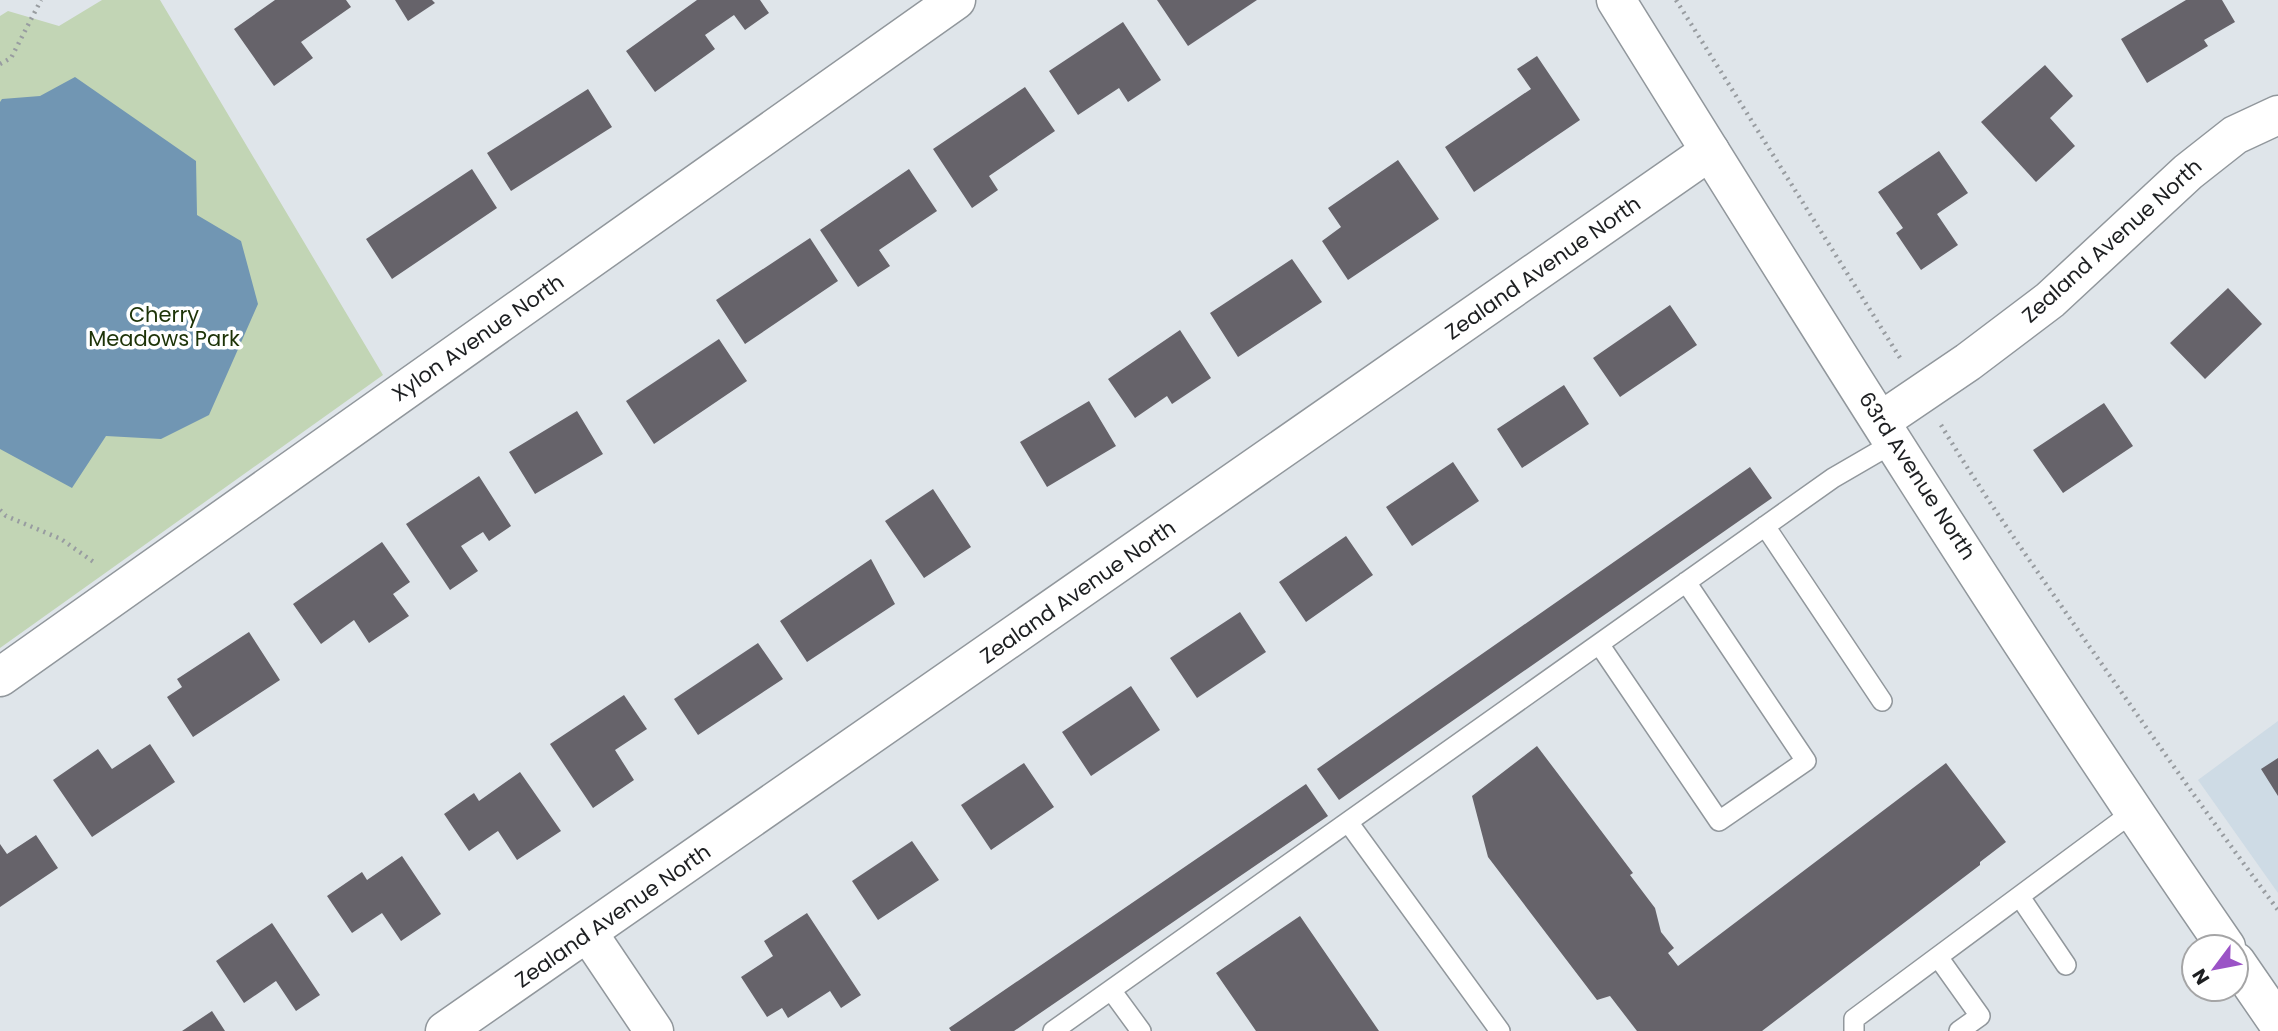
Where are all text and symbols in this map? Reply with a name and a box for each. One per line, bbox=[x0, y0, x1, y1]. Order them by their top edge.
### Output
street label: Zealand Avenue North bbox=[2015, 152, 2208, 329]
street label: Zealand Avenue North bbox=[1439, 189, 1646, 346]
street label: Xylon Avenue North bbox=[386, 267, 570, 408]
park label: Cherry Meadows Park bbox=[88, 300, 240, 353]
street label: 63rd Avenue North bbox=[1852, 386, 1983, 565]
street label: Zealand Avenue North bbox=[974, 513, 1181, 670]
street label: Zealand Avenue North bbox=[509, 837, 716, 994]
north arrow bbox=[2180, 933, 2250, 1003]
text: N bbox=[2186, 964, 2216, 990]

